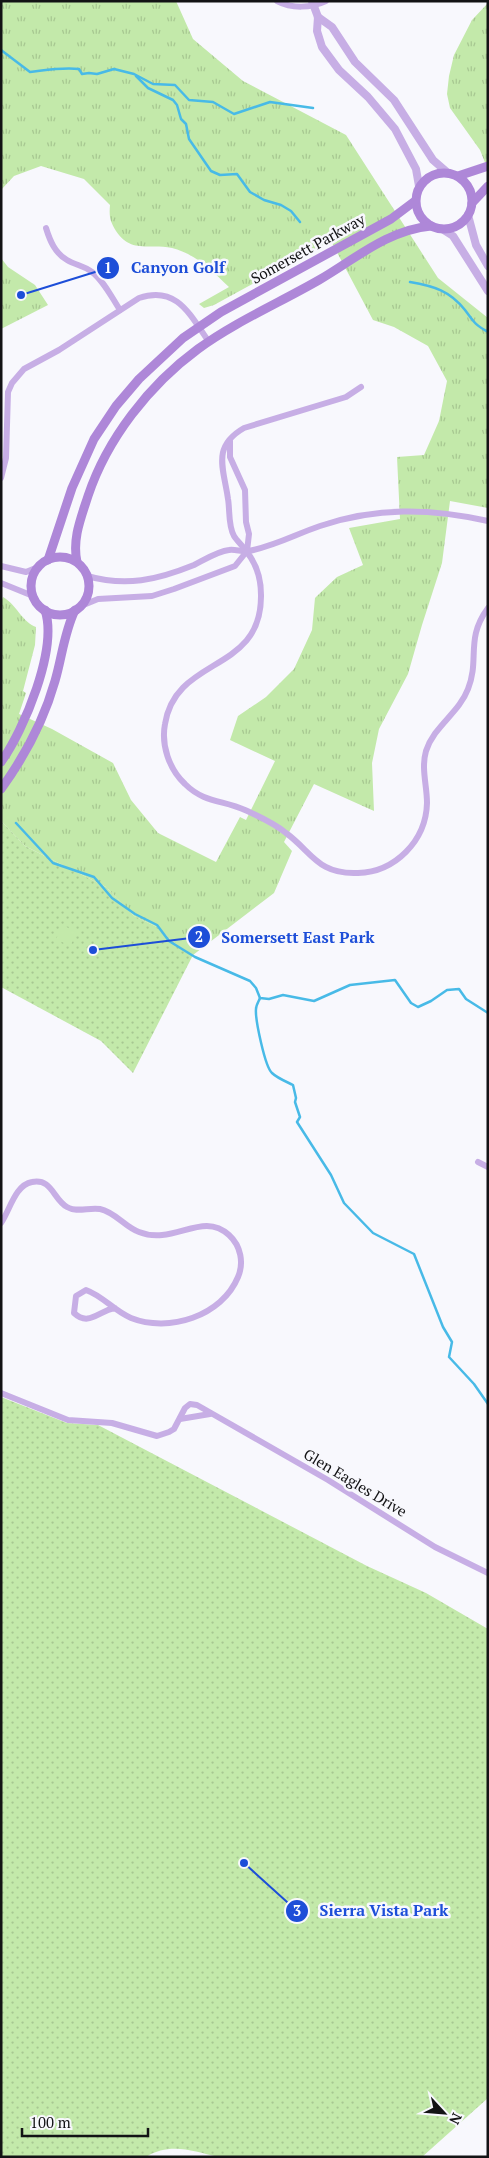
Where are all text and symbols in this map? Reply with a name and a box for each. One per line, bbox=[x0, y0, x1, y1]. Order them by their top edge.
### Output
street label: Somersett Parkway bbox=[247, 208, 368, 288]
callout: Canyon Golf bbox=[96, 252, 235, 283]
text: Canyon Golf bbox=[131, 256, 227, 278]
text: 1 bbox=[104, 257, 112, 277]
callout: Somersett East Park bbox=[187, 922, 385, 953]
text: 2 bbox=[195, 926, 203, 946]
text: Somersett East Park bbox=[221, 926, 375, 948]
street label: Glen Eagles Drive bbox=[300, 1443, 411, 1521]
callout: Sierra Vista Park bbox=[284, 1895, 458, 1926]
text: Sierra Vista Park bbox=[320, 1899, 449, 1921]
text: 3 bbox=[293, 1900, 301, 1920]
north arrow bbox=[419, 2088, 469, 2138]
scale bar bbox=[22, 2106, 149, 2138]
text: N bbox=[445, 2110, 467, 2128]
text: 100 m bbox=[30, 2112, 71, 2132]

